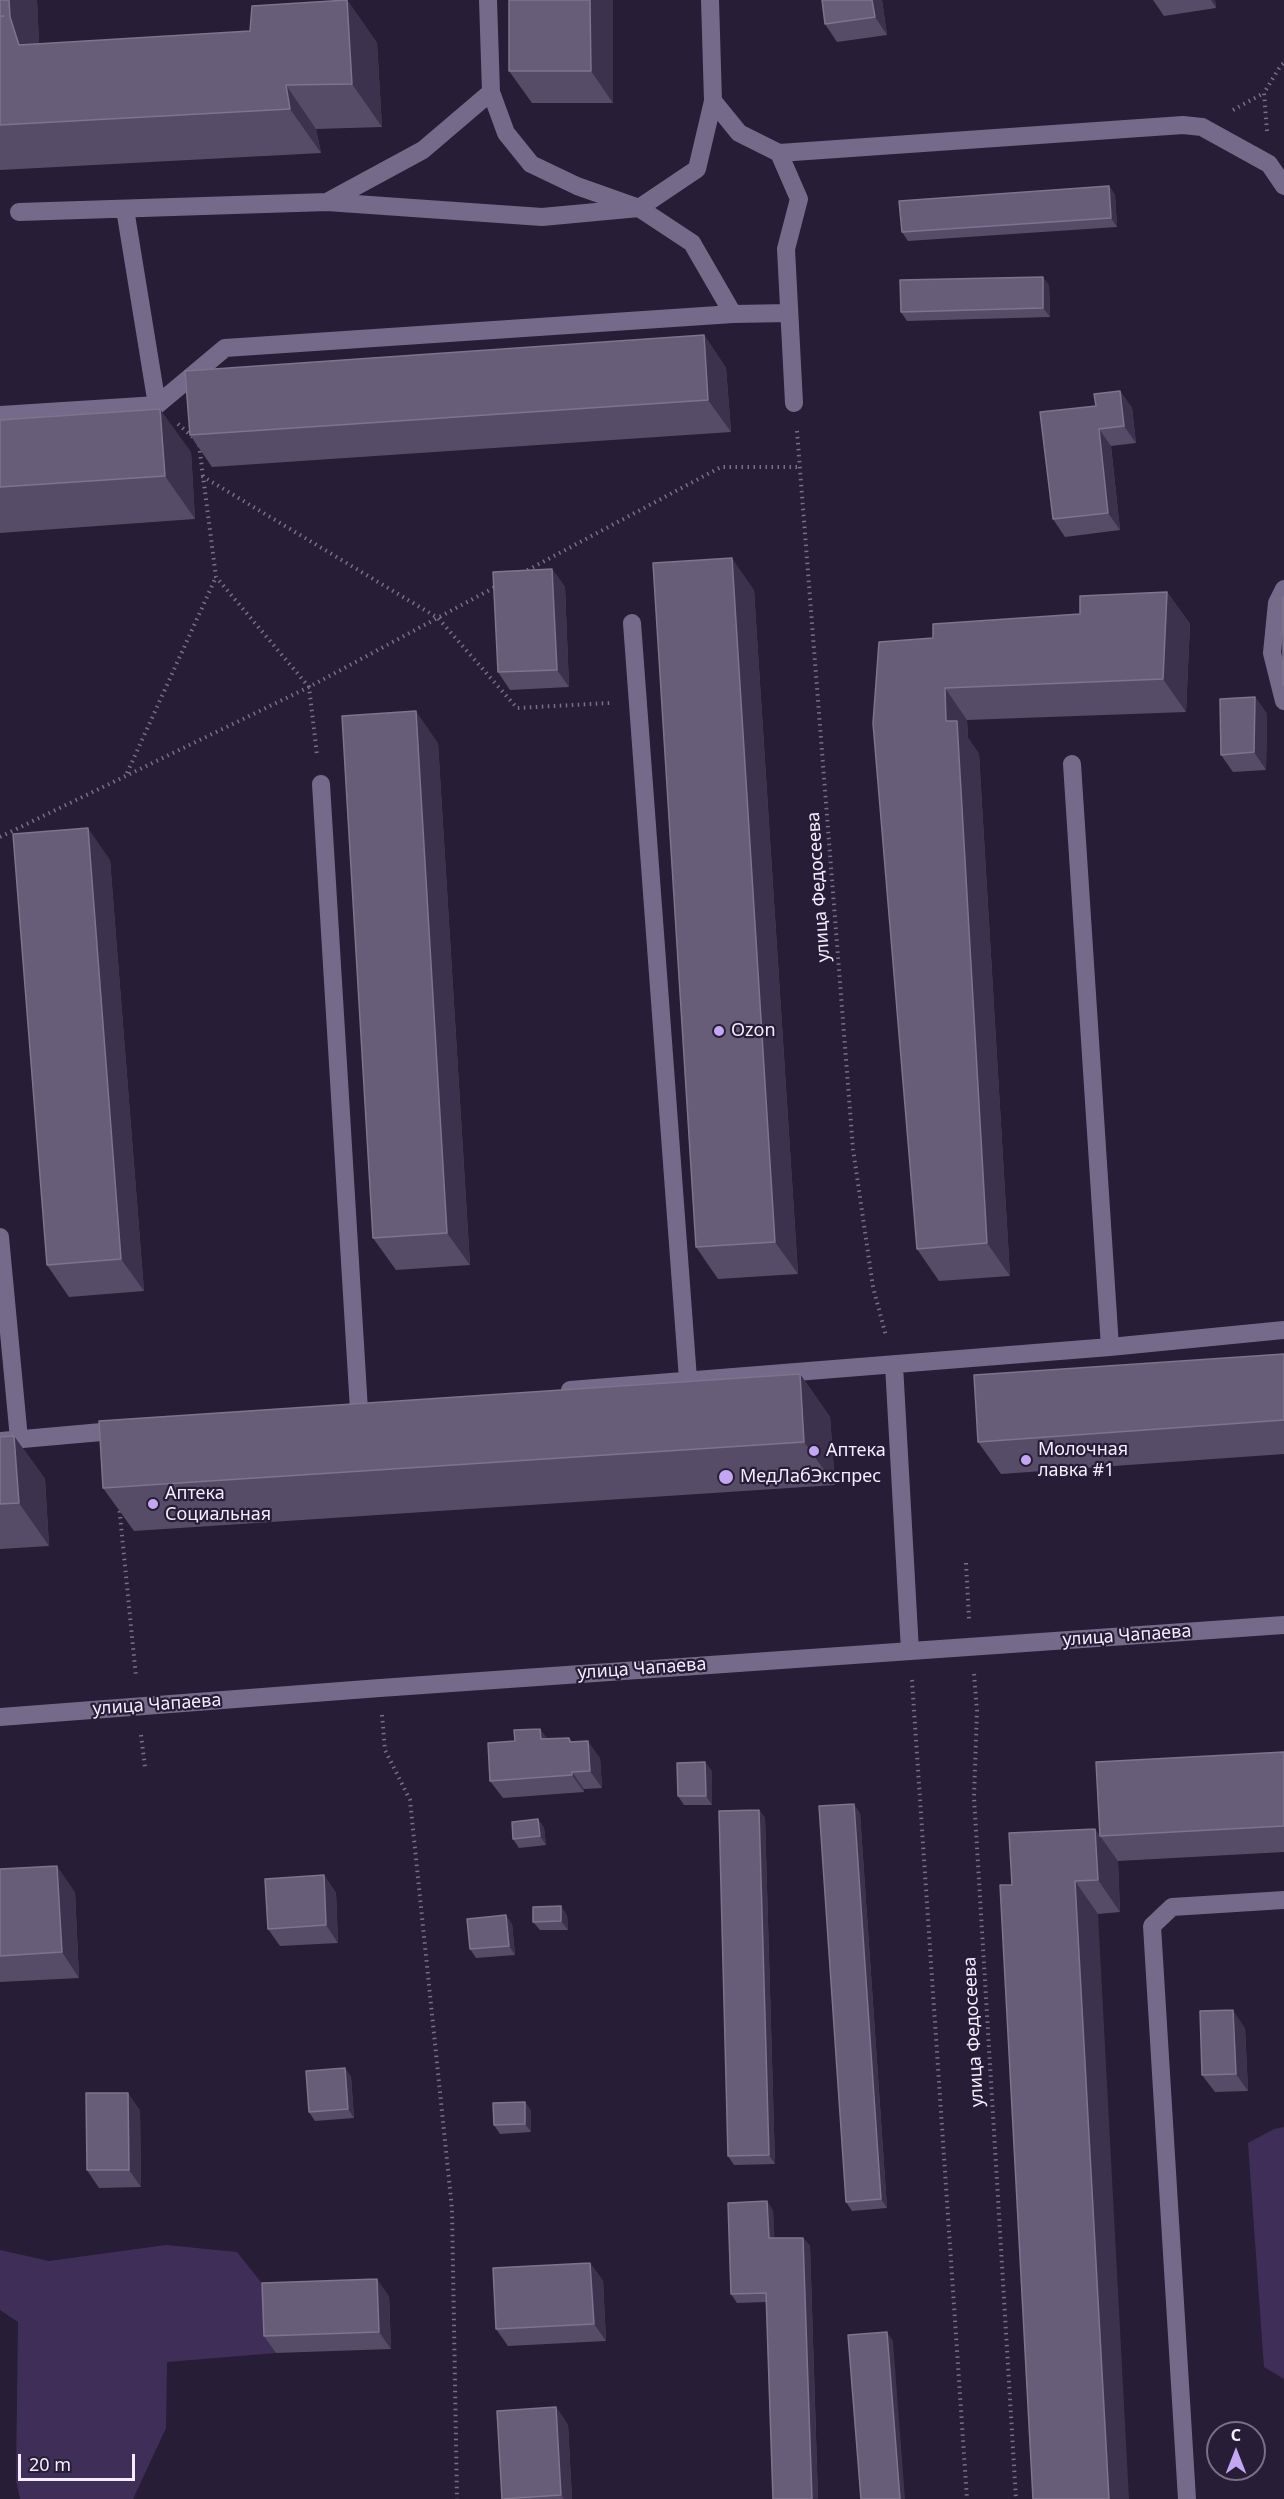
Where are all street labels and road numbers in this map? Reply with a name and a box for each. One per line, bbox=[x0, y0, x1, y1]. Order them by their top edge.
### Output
street label: улица Федосеева bbox=[803, 811, 835, 963]
street label: улица Чапаева bbox=[1062, 1621, 1192, 1651]
street label: улица Чапаева bbox=[577, 1654, 707, 1684]
street label: улица Чапаева bbox=[92, 1690, 222, 1720]
street label: улица Федосеева bbox=[959, 1956, 989, 2108]

